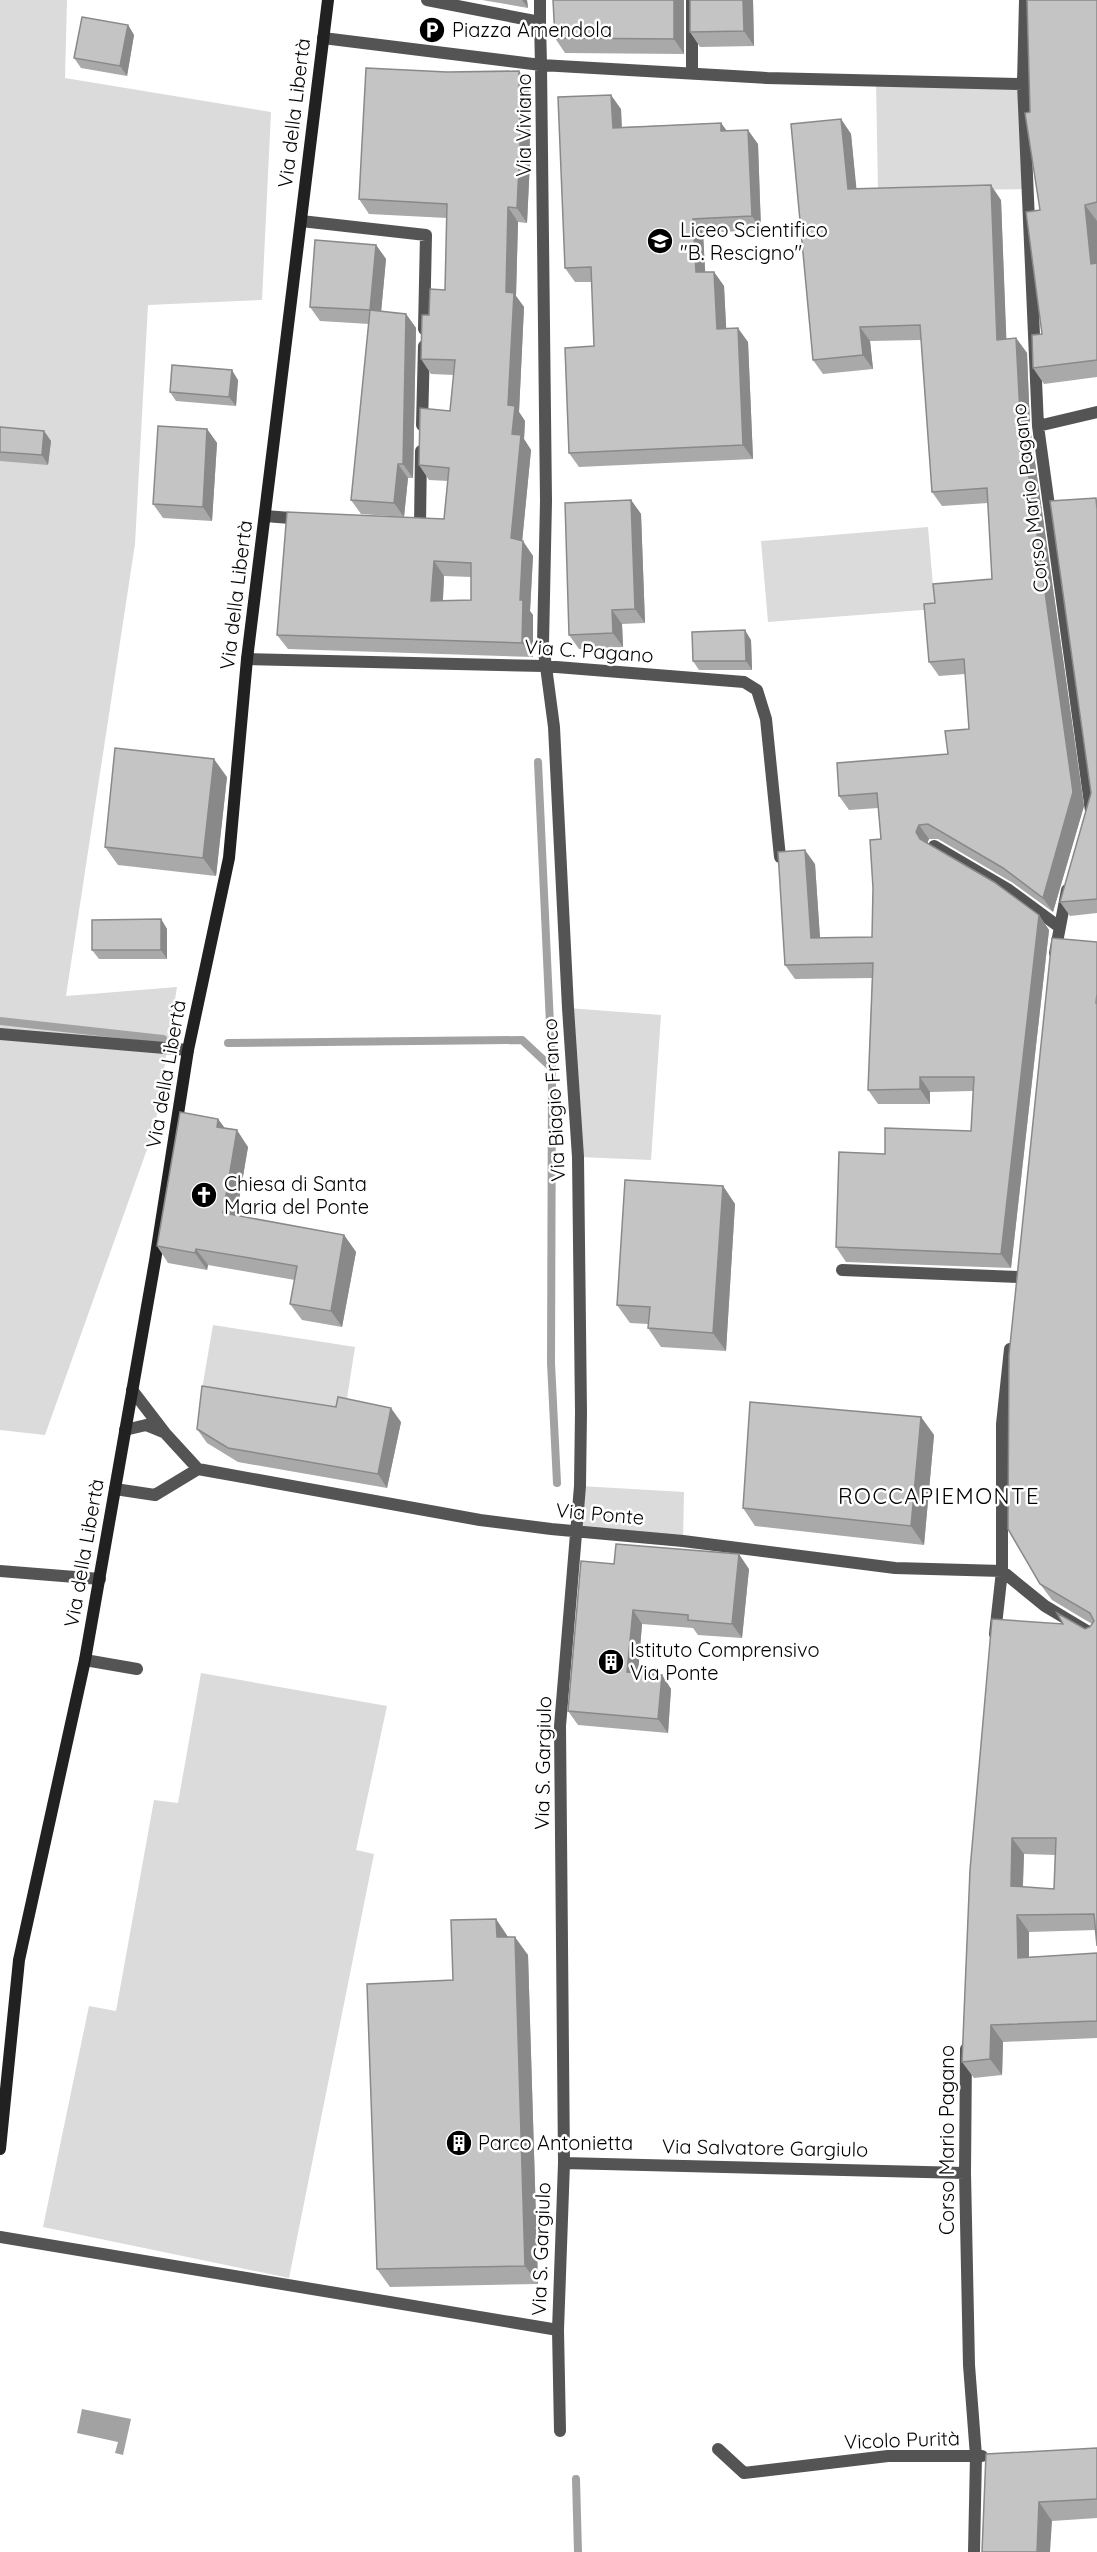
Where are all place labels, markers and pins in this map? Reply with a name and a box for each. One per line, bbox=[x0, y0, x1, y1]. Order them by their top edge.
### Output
parking icon: Piazza Amendola bbox=[417, 15, 447, 45]
place label: Piazza Amendola bbox=[452, 17, 612, 42]
place label: Liceo Scientifico "B. Rescigno" bbox=[680, 217, 828, 265]
school or university icon: Liceo Scientifico "B. Rescigno" bbox=[645, 226, 675, 256]
place label: Chiesa di Santa Maria del Ponte bbox=[224, 1171, 369, 1219]
church icon: Chiesa di Santa Maria del Ponte bbox=[189, 1180, 219, 1210]
place label: Istituto Comprensivo Via Ponte bbox=[630, 1637, 820, 1685]
building icon: Istituto Comprensivo Via Ponte bbox=[596, 1647, 626, 1677]
building icon: Parco Antonietta bbox=[444, 2128, 474, 2158]
place label: Parco Antonietta bbox=[478, 2130, 633, 2155]

